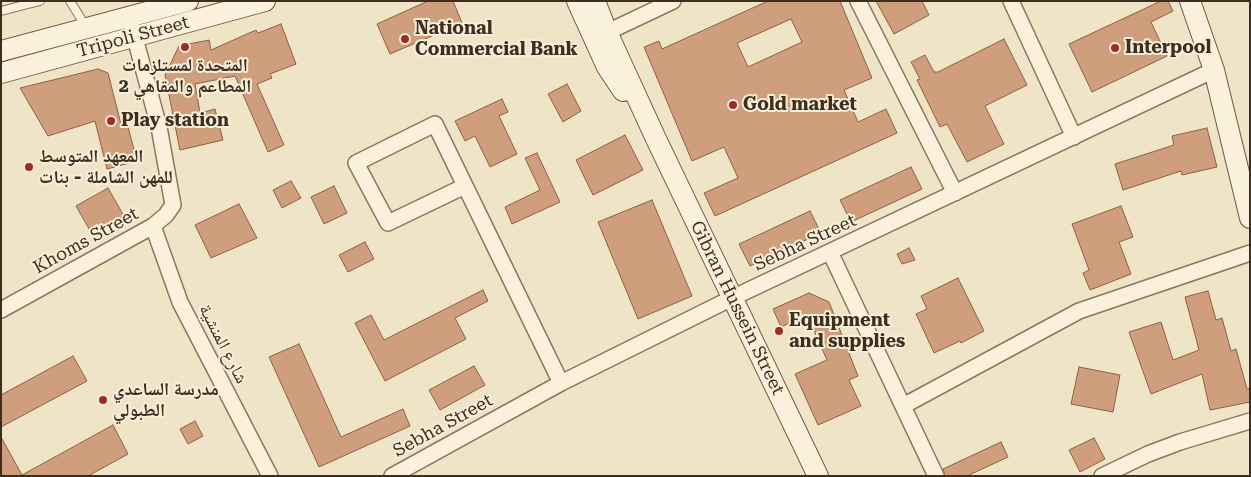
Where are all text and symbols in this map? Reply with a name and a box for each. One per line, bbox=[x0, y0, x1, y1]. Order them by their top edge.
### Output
street label: Tripoli Street bbox=[75, 12, 191, 62]
place label: National Commercial Bank bbox=[415, 18, 578, 60]
marker: National Commercial Bank bbox=[399, 33, 411, 45]
place label: Interpool bbox=[1125, 37, 1211, 59]
marker: المتحدة لمستلزمات المطاعم والمقاهي 2 bbox=[179, 41, 191, 53]
marker: Interpool bbox=[1109, 42, 1121, 54]
place label: المتحدة لمستلزمات المطاعم والمقاهي 2 bbox=[119, 55, 251, 98]
place label: Gold market bbox=[743, 94, 857, 116]
marker: Gold market bbox=[727, 99, 739, 111]
place label: Play station bbox=[121, 110, 229, 132]
marker: Play station bbox=[105, 115, 117, 127]
place label: المعهد المتوسط للمهن الشاملة - بنات bbox=[39, 146, 173, 188]
marker: المعهد المتوسط للمهن الشاملة - بنات bbox=[23, 161, 35, 173]
street label: Khoms Street bbox=[30, 203, 142, 279]
street label: Sebha Street bbox=[750, 210, 860, 276]
street label: Gibran Hussein Street bbox=[685, 217, 789, 399]
street label: شارع المنشية bbox=[194, 301, 252, 387]
place label: Equipment and supplies bbox=[789, 310, 905, 352]
marker: Equipment and supplies bbox=[773, 325, 785, 337]
place label: مدرسة الساعدي الطبولي bbox=[113, 379, 219, 422]
street label: Sebha Street bbox=[390, 390, 496, 462]
marker: مدرسة الساعدي الطبولي bbox=[97, 394, 109, 406]

